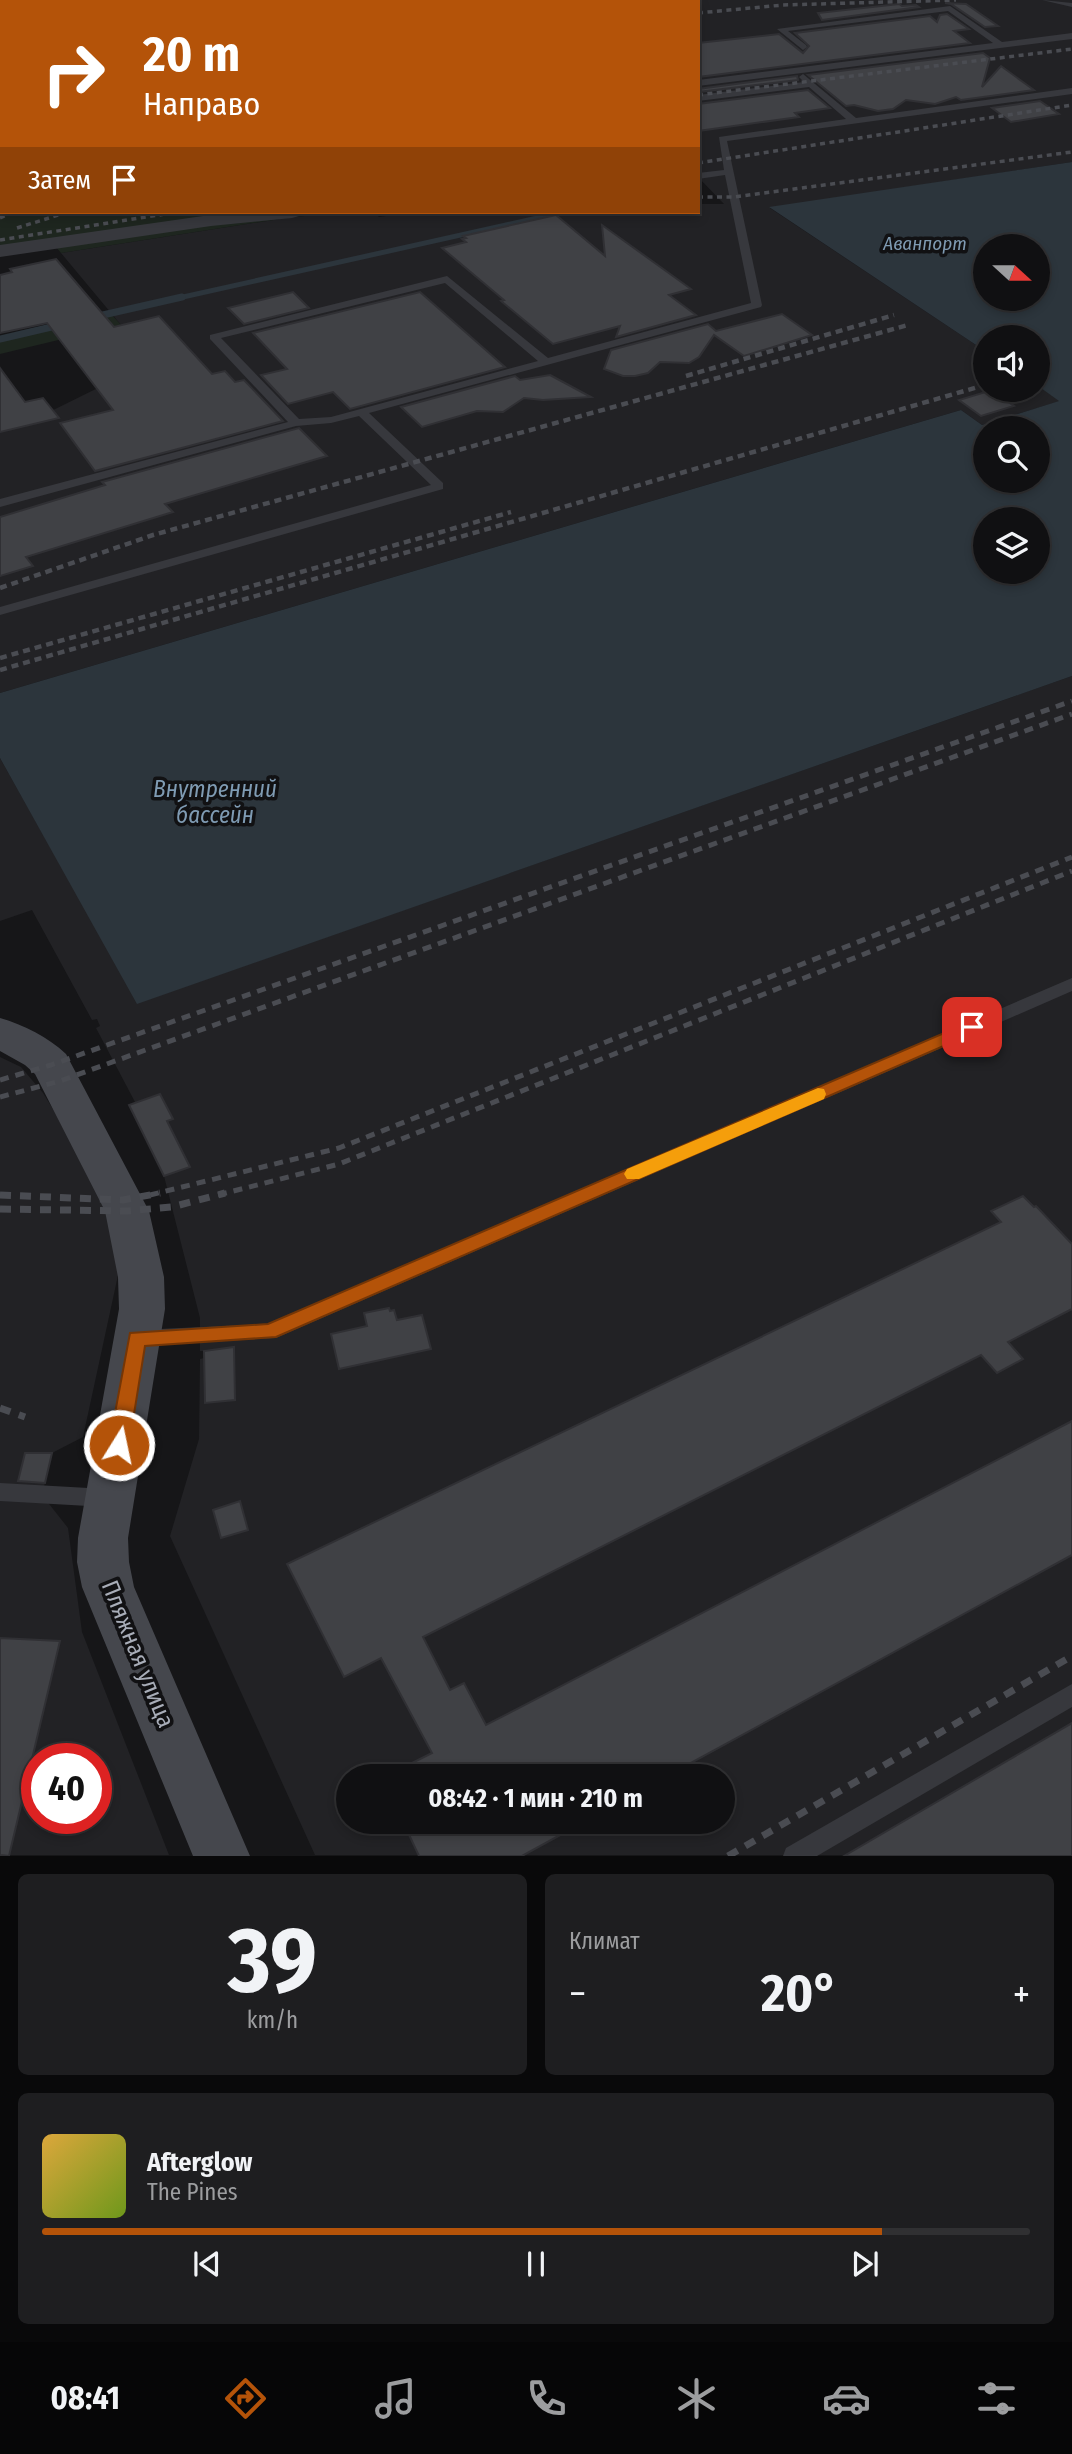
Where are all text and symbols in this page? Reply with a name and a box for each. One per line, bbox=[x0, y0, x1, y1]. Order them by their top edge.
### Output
text: 20 m bbox=[143, 25, 240, 84]
icon: right bbox=[28, 28, 119, 119]
text: Направо bbox=[143, 85, 260, 123]
icon: arrive bbox=[105, 161, 143, 199]
text: Затем bbox=[28, 165, 91, 196]
water label: Аванпорт bbox=[882, 232, 967, 255]
north arrow bbox=[973, 234, 1050, 312]
map controls bbox=[973, 234, 1050, 584]
button: sound bbox=[973, 325, 1050, 402]
button: search bbox=[973, 416, 1050, 493]
button: layers bbox=[973, 507, 1050, 584]
water label: Внутренний бассейн bbox=[153, 775, 277, 829]
pin bbox=[942, 997, 1002, 1057]
icon: arrive bbox=[953, 1008, 991, 1046]
position arrow bbox=[82, 1408, 156, 1482]
street label: Пляжная улица bbox=[96, 1576, 180, 1732]
speed limit sign: 40 bbox=[21, 1743, 112, 1834]
text: 08:42 · 1 мин · 210 m bbox=[428, 1783, 643, 1814]
text: 39 bbox=[228, 1906, 317, 2015]
text: Климат bbox=[569, 1927, 640, 1955]
text: 20° bbox=[761, 1962, 838, 2025]
text: − bbox=[569, 1971, 586, 2017]
text: + bbox=[1013, 1971, 1030, 2017]
text: km/h bbox=[247, 2006, 298, 2034]
text: Afterglow bbox=[147, 2147, 252, 2178]
text: The Pines bbox=[147, 2178, 238, 2206]
icon: previous bbox=[188, 2245, 226, 2283]
icon: pause bbox=[517, 2245, 555, 2283]
icon: next bbox=[846, 2245, 884, 2283]
icon: directions bbox=[221, 2374, 270, 2423]
icon: music bbox=[371, 2374, 420, 2423]
icon: phone bbox=[522, 2374, 571, 2423]
icon: climate bbox=[672, 2374, 721, 2423]
icon: car bbox=[822, 2374, 871, 2423]
icon: filters bbox=[972, 2374, 1021, 2423]
text: 08:41 bbox=[51, 2379, 120, 2417]

